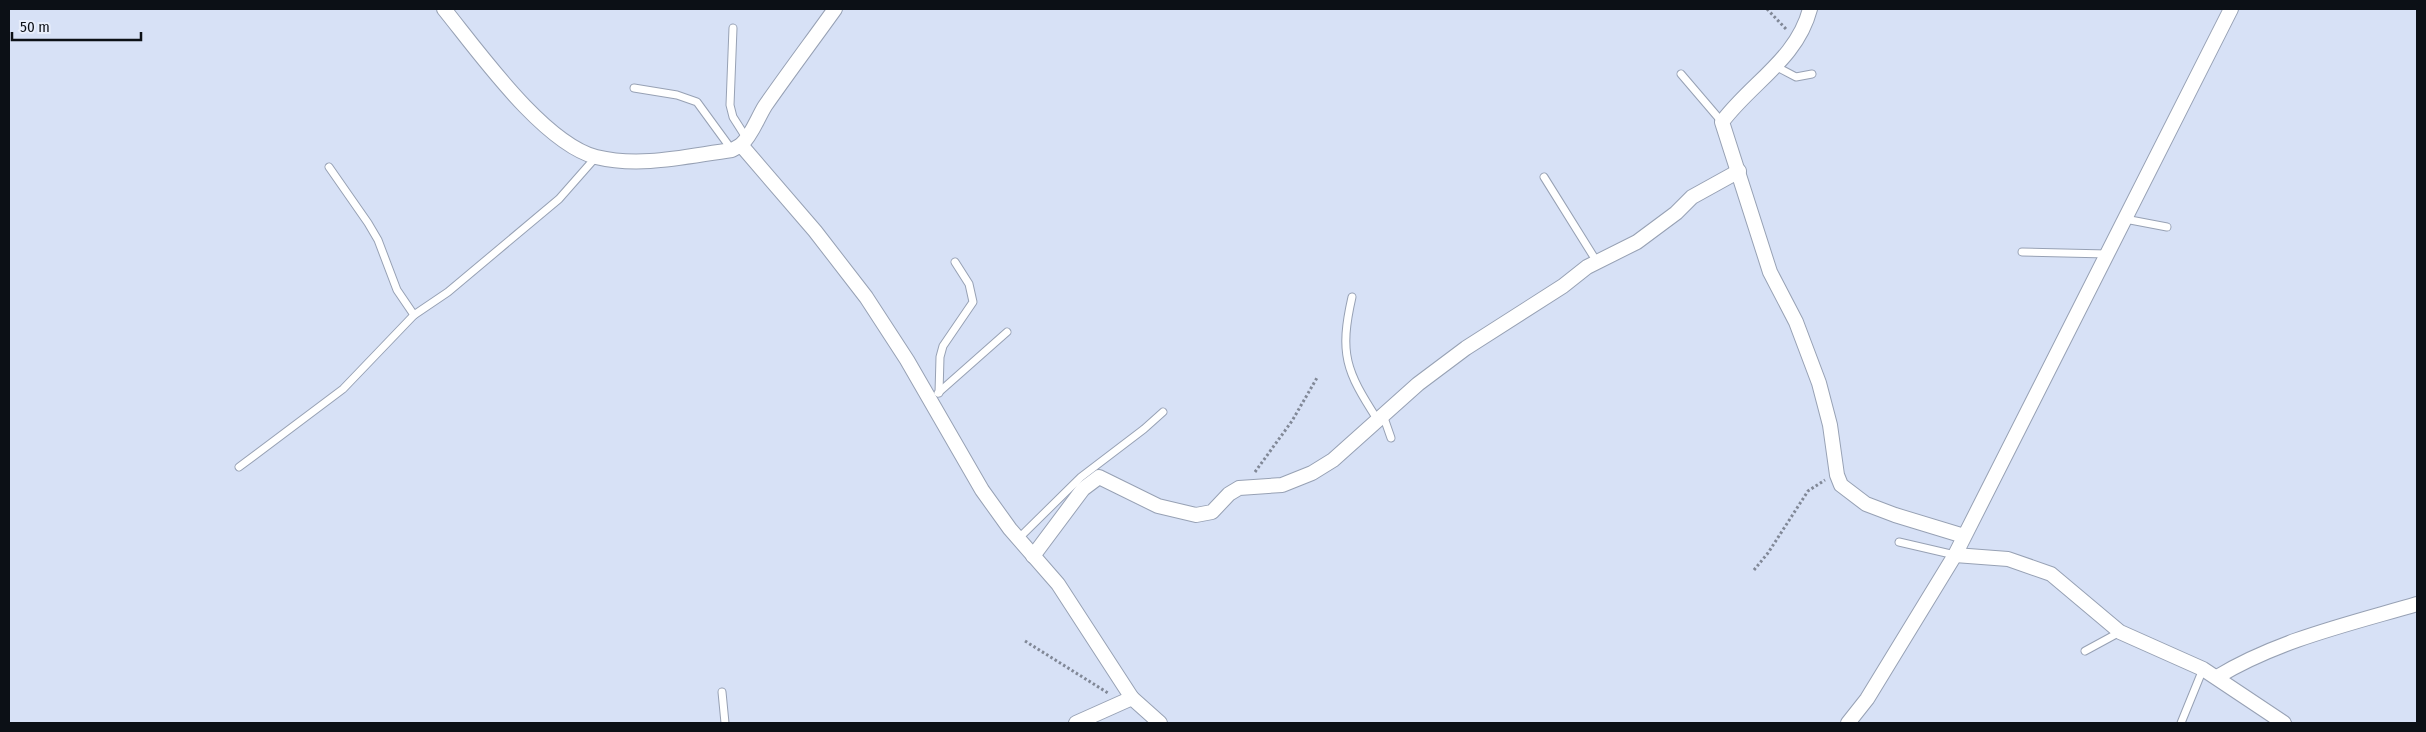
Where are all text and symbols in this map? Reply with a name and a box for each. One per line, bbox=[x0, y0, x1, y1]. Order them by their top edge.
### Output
scale bar bbox=[12, 10, 141, 42]
text: 50 m bbox=[20, 18, 50, 36]

